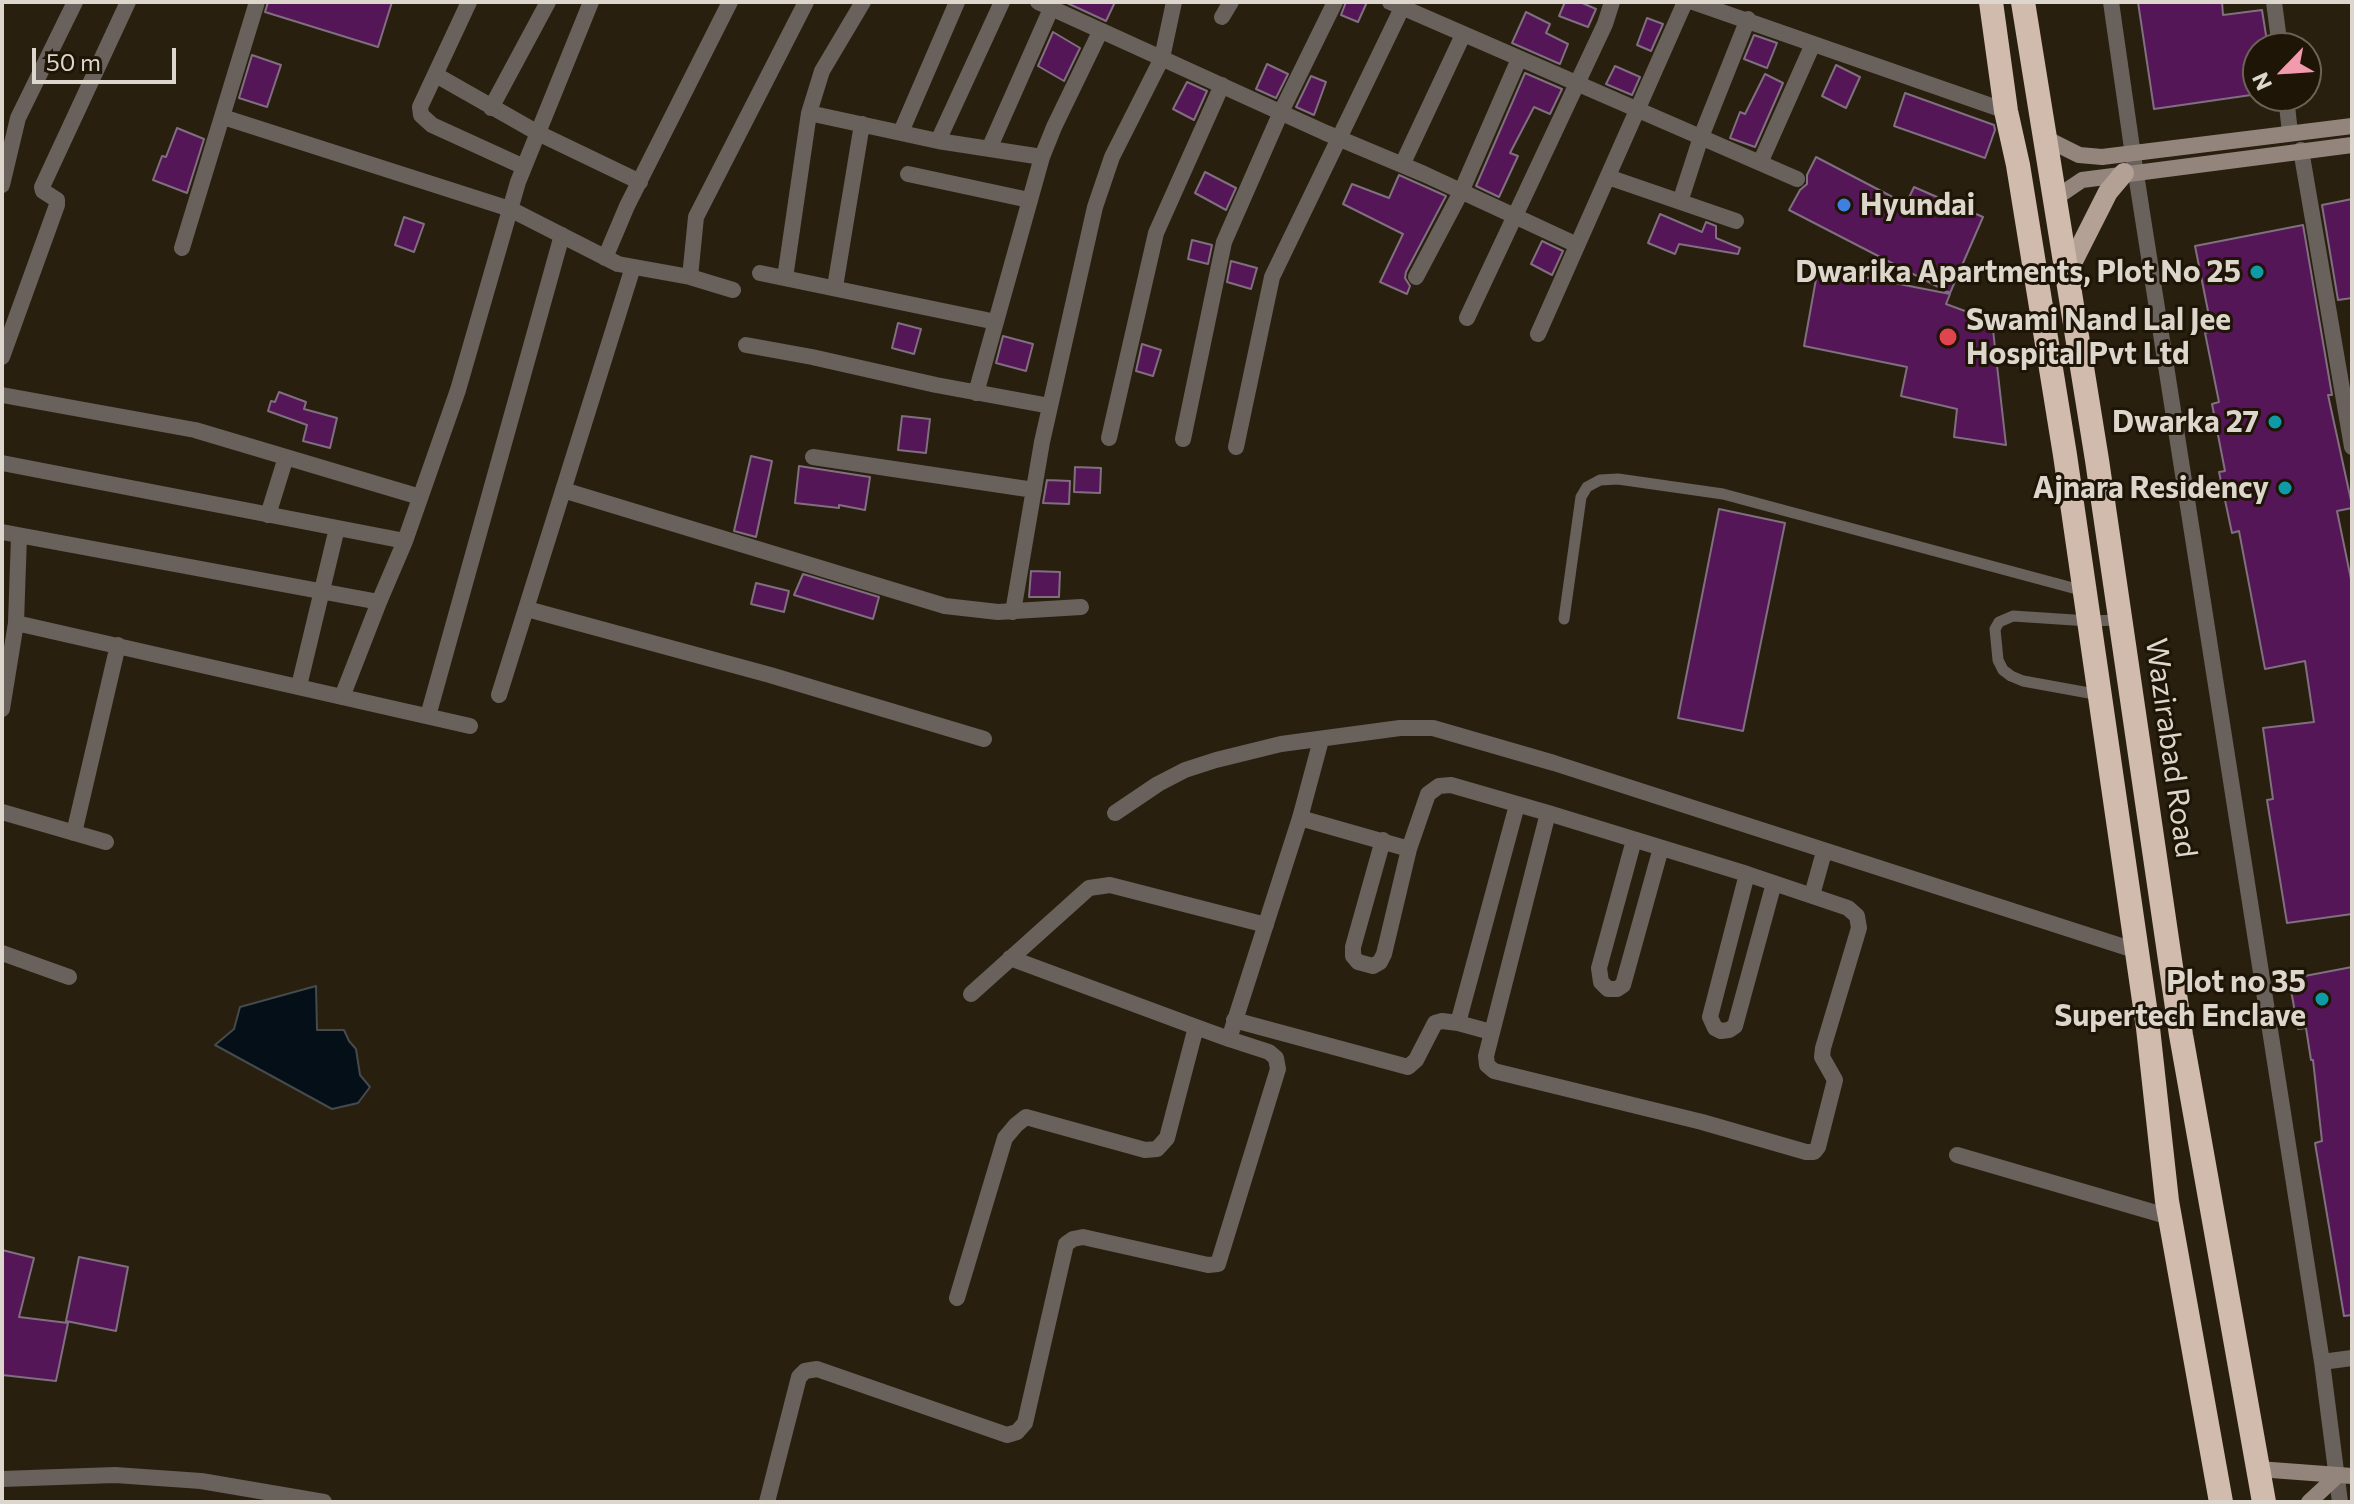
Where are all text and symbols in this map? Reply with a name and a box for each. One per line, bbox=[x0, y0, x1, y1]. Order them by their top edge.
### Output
scale bar bbox=[36, 32, 180, 82]
north arrow bbox=[2242, 32, 2322, 112]
text: 50 m bbox=[46, 47, 101, 76]
text: N bbox=[2246, 68, 2277, 95]
place label: Hyundai bbox=[1860, 187, 1975, 223]
marker: Hyundai bbox=[1835, 196, 1853, 214]
place label: Dwarika Apartments, Plot No 25 bbox=[1795, 254, 2241, 290]
marker: Dwarika Apartments, Plot No 25 bbox=[2248, 263, 2266, 281]
place label: Swami Nand Lal Jee Hospital Pvt Ltd bbox=[1966, 302, 2231, 372]
marker: Swami Nand Lal Jee Hospital Pvt Ltd bbox=[1937, 326, 1959, 348]
place label: Dwarka 27 bbox=[2112, 404, 2259, 440]
marker: Dwarka 27 bbox=[2266, 413, 2284, 431]
place label: Ajnara Residency bbox=[2033, 470, 2269, 506]
marker: Ajnara Residency bbox=[2276, 479, 2294, 497]
street label: Wazirabad Road bbox=[2138, 636, 2204, 860]
place label: Plot no 35 Supertech Enclave bbox=[2054, 964, 2306, 1034]
marker: Plot no 35 Supertech Enclave bbox=[2313, 990, 2331, 1008]

